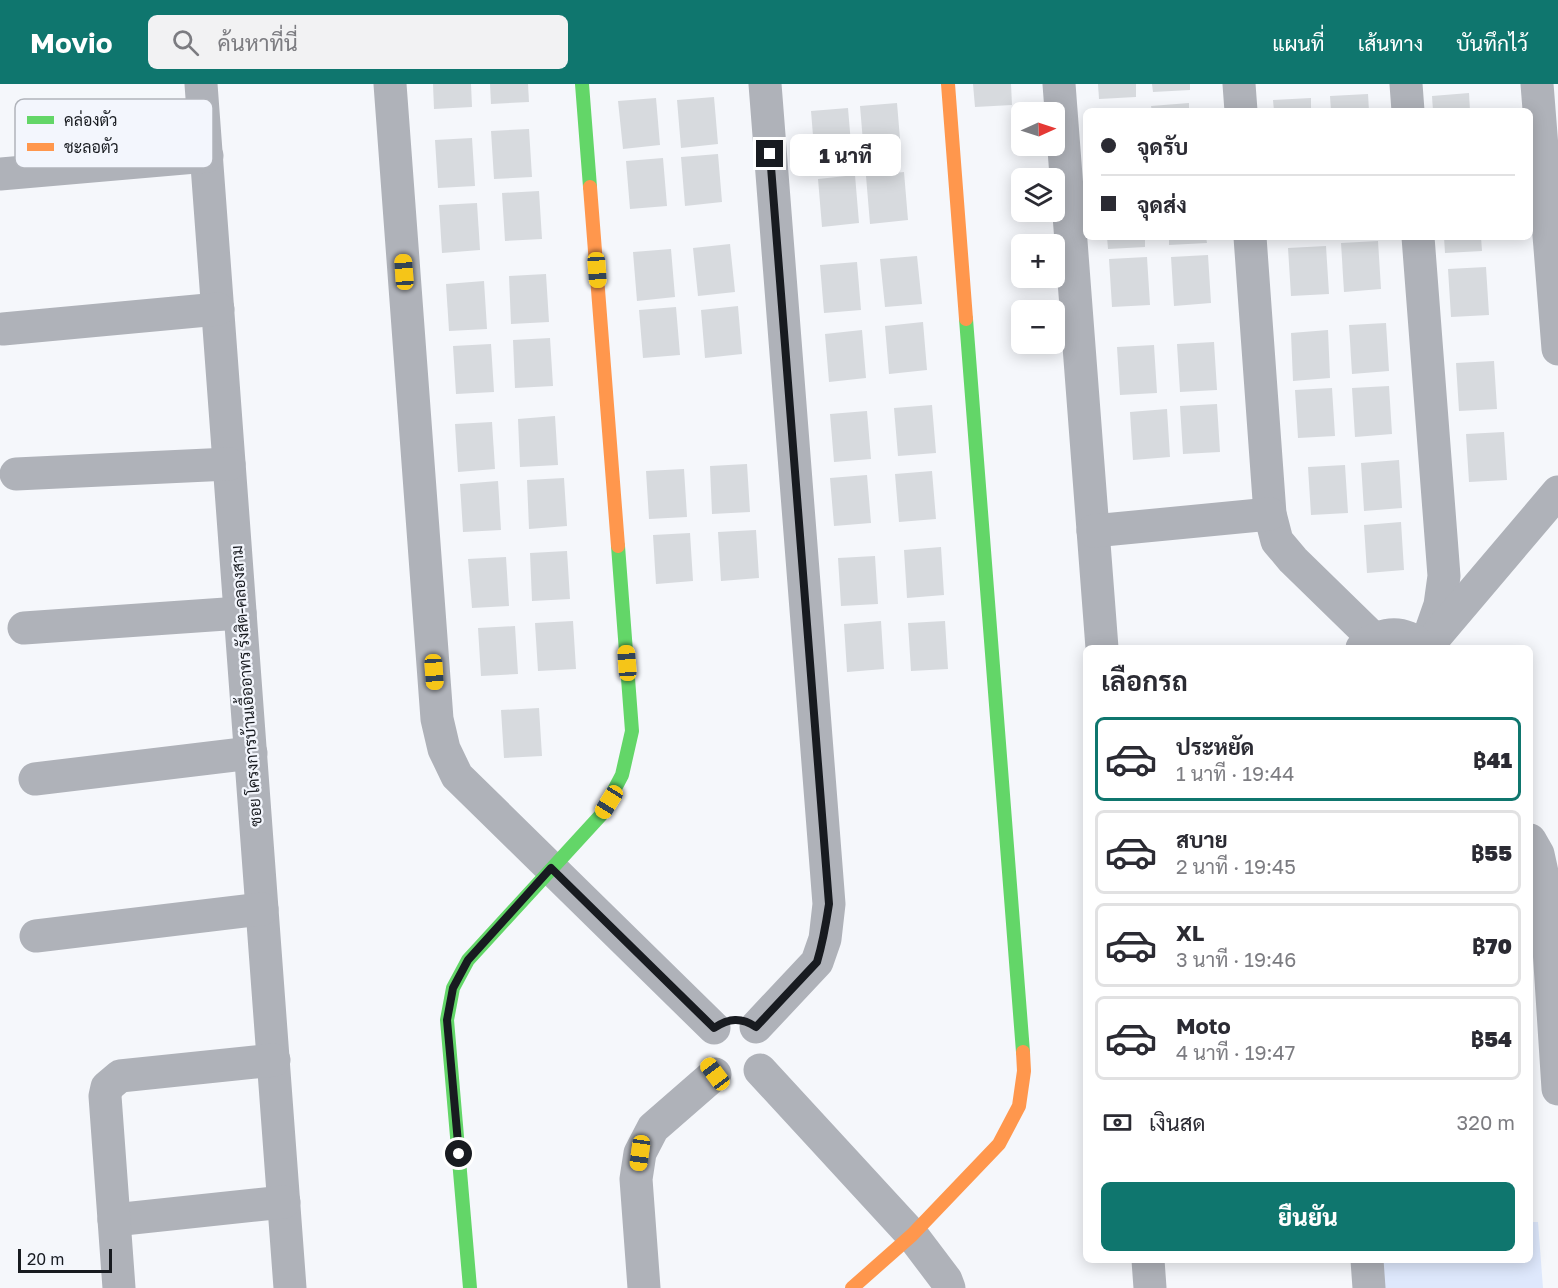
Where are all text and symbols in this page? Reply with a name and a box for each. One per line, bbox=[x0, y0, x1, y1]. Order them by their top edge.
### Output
search box bbox=[148, 15, 568, 69]
text: Movio bbox=[30, 26, 112, 59]
icon: search bbox=[169, 26, 202, 59]
text: ค้นหาที่นี่ bbox=[217, 29, 298, 56]
text: แผนที่ bbox=[1272, 30, 1325, 56]
text: เส้นทาง bbox=[1358, 30, 1423, 56]
text: บันทึกไว้ bbox=[1456, 30, 1528, 56]
legend bbox=[15, 99, 213, 168]
north arrow bbox=[1011, 102, 1065, 156]
map controls bbox=[1011, 102, 1065, 354]
text: คล่องตัว bbox=[64, 110, 118, 130]
callout: 1 นาที bbox=[791, 133, 902, 175]
text: จุดรับ bbox=[1137, 133, 1188, 160]
text: ชะลอตัว bbox=[64, 137, 119, 157]
route end bbox=[756, 140, 783, 167]
text: 1 นาที bbox=[819, 143, 872, 167]
button: layers bbox=[1011, 168, 1065, 222]
text: จุดส่ง bbox=[1137, 191, 1187, 218]
button: + bbox=[1011, 234, 1065, 288]
car bbox=[587, 251, 607, 289]
car bbox=[394, 253, 414, 291]
button: − bbox=[1011, 300, 1065, 354]
street label: ซอย โครงการบ้านเอื้ออาทร รังสิต-คลองสาม bbox=[222, 545, 266, 828]
car bbox=[617, 644, 637, 682]
car bbox=[424, 653, 444, 691]
text: เลือกรถ bbox=[1101, 665, 1188, 697]
icon: car bbox=[1104, 732, 1158, 786]
text: ประหยัด bbox=[1176, 733, 1254, 760]
text: ฿41 bbox=[1473, 746, 1512, 773]
text: 1 นาที · 19:44 bbox=[1176, 761, 1294, 785]
car bbox=[592, 782, 626, 822]
icon: car bbox=[1104, 825, 1158, 879]
text: สบาย bbox=[1176, 826, 1228, 853]
text: ฿55 bbox=[1471, 839, 1512, 866]
text: 2 นาที · 19:45 bbox=[1176, 854, 1296, 878]
icon: car bbox=[1104, 918, 1158, 972]
text: XL bbox=[1176, 919, 1204, 946]
text: ฿70 bbox=[1472, 932, 1512, 959]
text: 3 นาที · 19:46 bbox=[1176, 947, 1296, 971]
icon: car bbox=[1104, 1011, 1158, 1065]
text: Moto bbox=[1176, 1012, 1231, 1039]
text: ฿54 bbox=[1471, 1025, 1512, 1052]
text: 4 นาที · 19:47 bbox=[1176, 1040, 1295, 1064]
car bbox=[697, 1054, 733, 1094]
icon: cash bbox=[1101, 1106, 1134, 1139]
text: เงินสด bbox=[1149, 1109, 1206, 1136]
text: 320 m bbox=[1457, 1110, 1515, 1134]
car bbox=[629, 1134, 651, 1172]
route start bbox=[445, 1140, 472, 1167]
button: ยืนยัน bbox=[1101, 1182, 1515, 1251]
scale bar bbox=[18, 1246, 112, 1274]
text: 20 m bbox=[27, 1249, 64, 1269]

